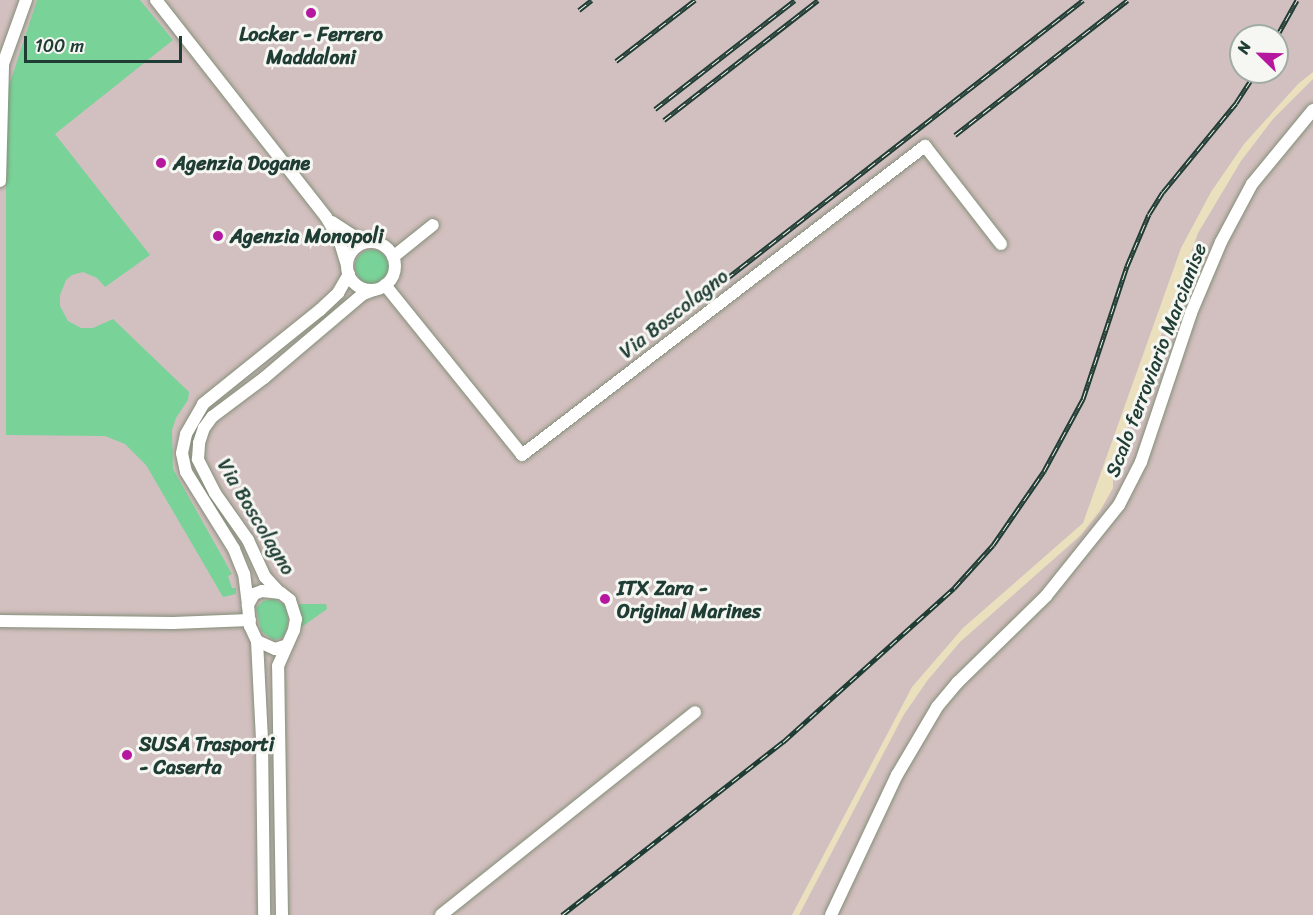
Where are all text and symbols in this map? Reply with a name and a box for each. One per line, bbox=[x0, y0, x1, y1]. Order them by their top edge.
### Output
marker: Locker - Ferrero Maddaloni bbox=[304, 6, 318, 20]
place label: Locker - Ferrero Maddaloni bbox=[239, 22, 383, 69]
scale bar bbox=[27, 24, 184, 62]
north arrow bbox=[1229, 24, 1289, 84]
text: 100 m bbox=[35, 30, 84, 62]
text: N bbox=[1228, 37, 1259, 58]
place label: Agenzia Dogane bbox=[173, 151, 310, 175]
marker: Agenzia Dogane bbox=[154, 156, 168, 170]
place label: Agenzia Monopoli bbox=[230, 224, 384, 248]
marker: Agenzia Monopoli bbox=[211, 229, 225, 243]
street label: Scalo ferroviario Marcianise bbox=[1100, 239, 1212, 481]
street label: Via Boscolagno bbox=[615, 264, 733, 364]
street label: Via Boscolagno bbox=[212, 454, 300, 580]
place label: ITX Zara - Original Marines bbox=[617, 576, 760, 623]
marker: ITX Zara - Original Marines bbox=[598, 592, 612, 606]
place label: SUSA Trasporti - Caserta bbox=[139, 732, 275, 779]
marker: SUSA Trasporti - Caserta bbox=[120, 748, 134, 762]

